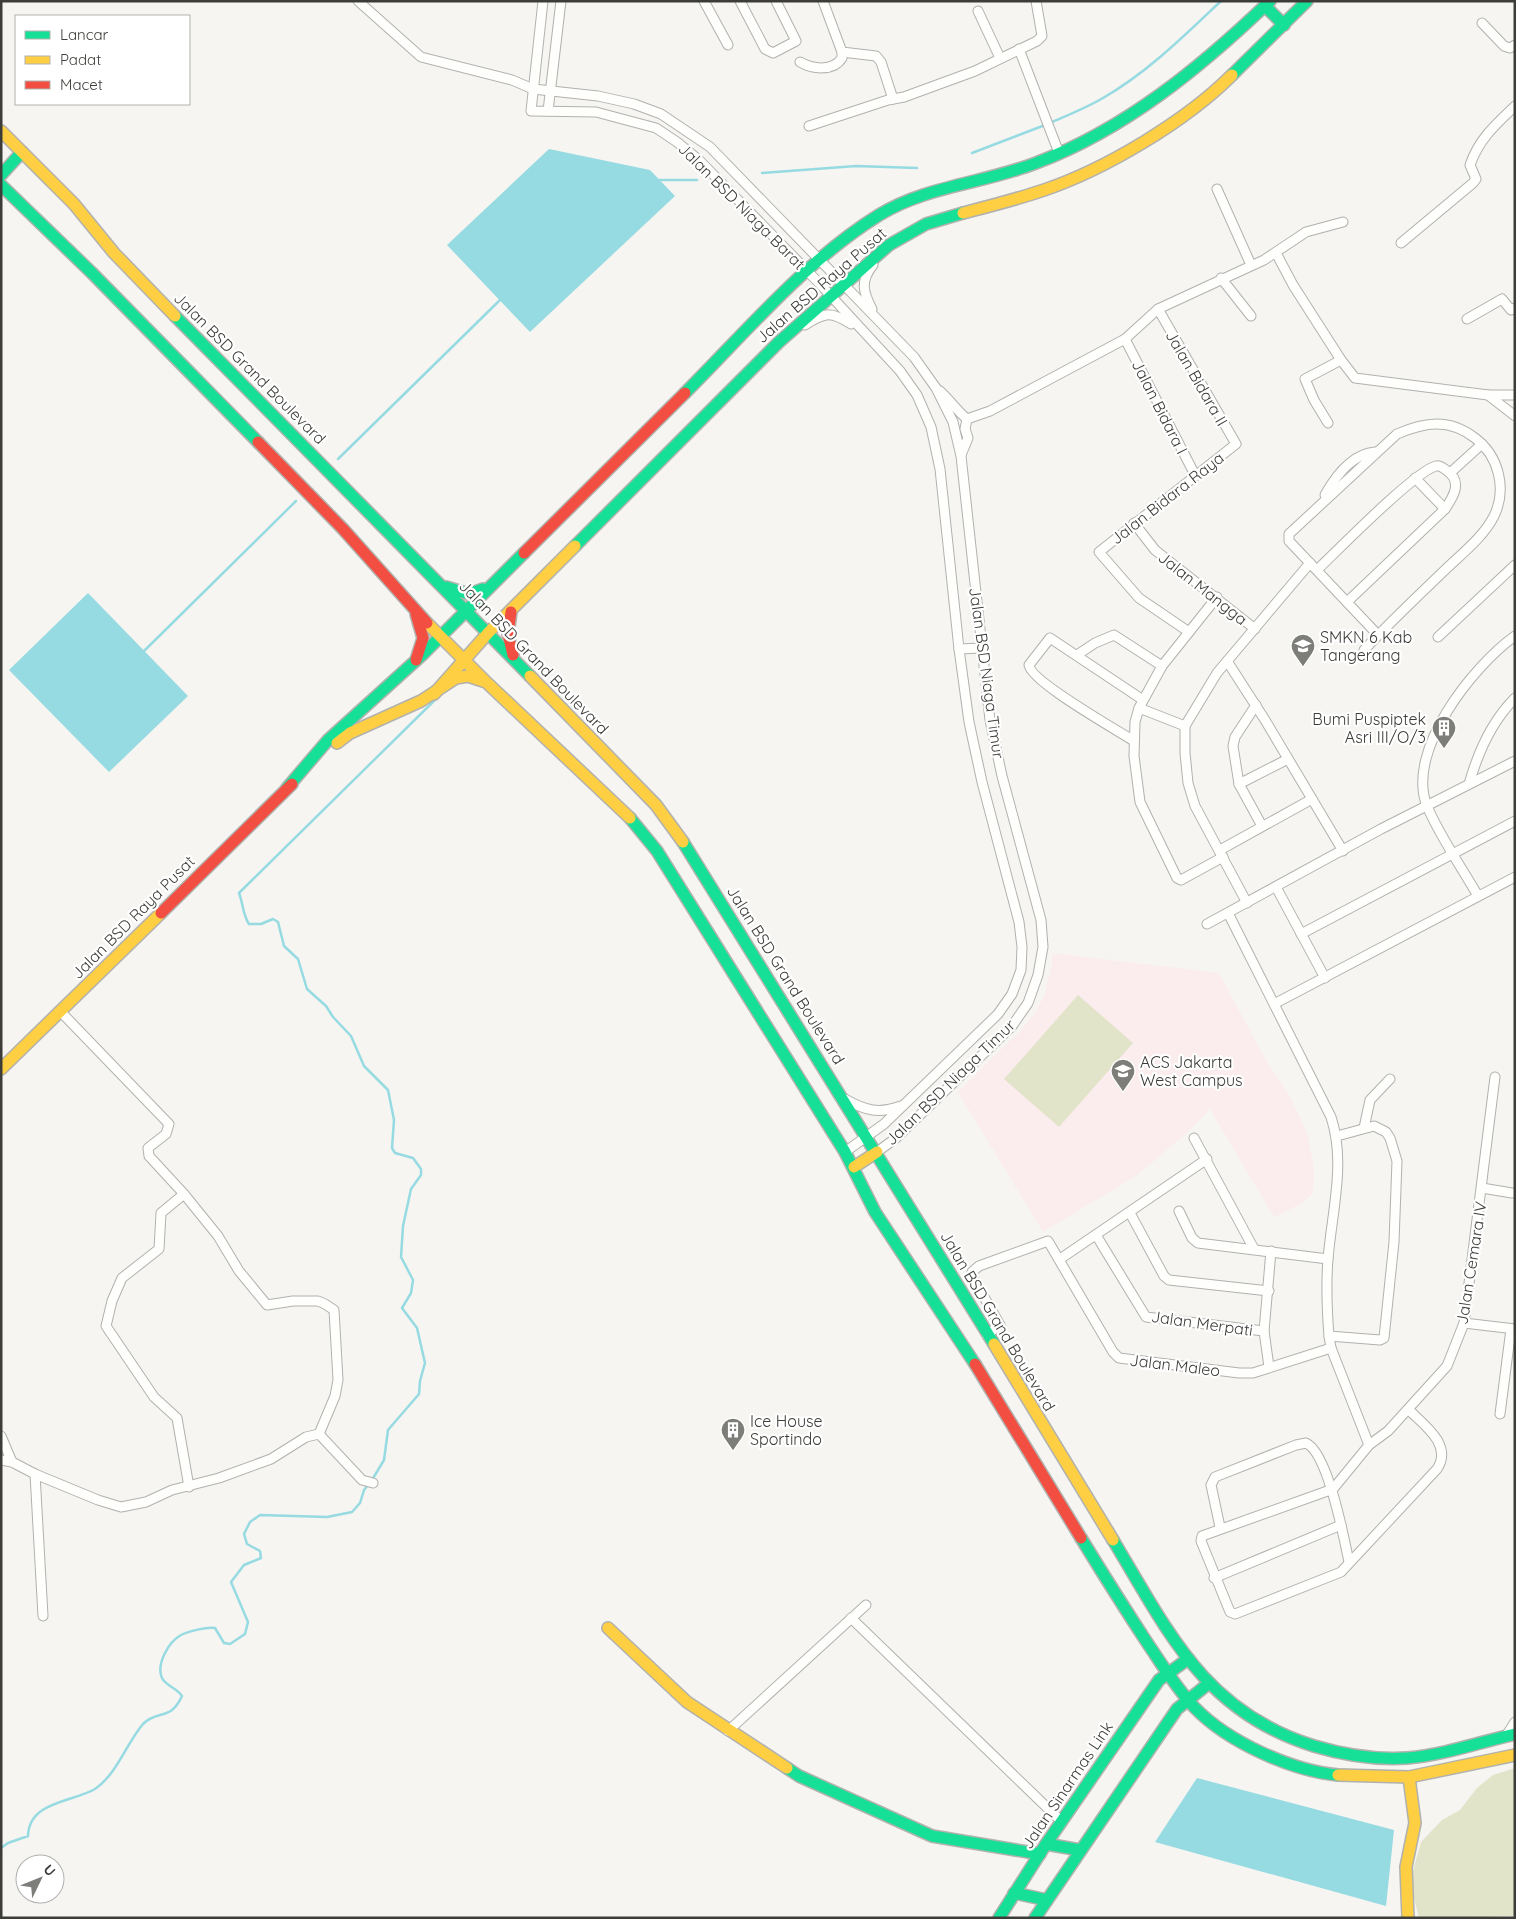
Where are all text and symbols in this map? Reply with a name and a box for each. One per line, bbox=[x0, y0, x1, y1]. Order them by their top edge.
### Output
legend bbox=[15, 15, 190, 105]
text: Lancar bbox=[60, 25, 109, 44]
text: Padat bbox=[60, 50, 101, 69]
text: Macet bbox=[60, 75, 103, 94]
street label: Jalan BSD Niaga Barat bbox=[674, 138, 810, 274]
street label: Jalan BSD Raya Pusat bbox=[752, 223, 890, 347]
street label: Jalan BSD Grand Boulevard bbox=[170, 288, 330, 448]
street label: Jalan Bidara II bbox=[1162, 327, 1232, 429]
street label: Jalan Bidara I bbox=[1128, 357, 1192, 457]
street label: Jalan Bidara Raya bbox=[1106, 448, 1228, 548]
street label: Jalan Mangga bbox=[1154, 547, 1252, 629]
street label: Jalan BSD Grand Boulevard bbox=[455, 576, 613, 738]
street label: Jalan BSD Niaga Timur bbox=[965, 586, 1009, 760]
place label: SMKN 6 Kab Tangerang bbox=[1320, 627, 1412, 665]
school or university icon: SMKN 6 Kab Tangerang bbox=[1290, 633, 1316, 667]
place label: Bumi Puspiptek Asri III/O/3 bbox=[1312, 709, 1426, 747]
building icon: Bumi Puspiptek Asri III/O/3 bbox=[1431, 715, 1457, 749]
street label: Jalan BSD Raya Pusat bbox=[67, 851, 199, 983]
street label: Jalan BSD Grand Boulevard bbox=[723, 882, 849, 1068]
street label: Jalan BSD Niaga Timur bbox=[881, 1015, 1019, 1149]
place label: ACS Jakarta West Campus bbox=[1140, 1052, 1243, 1090]
school or university icon: ACS Jakarta West Campus bbox=[1110, 1058, 1136, 1092]
street label: Jalan Cemara IV bbox=[1451, 1200, 1491, 1326]
street label: Jalan BSD Grand Boulevard bbox=[936, 1227, 1060, 1415]
street label: Jalan Merpati bbox=[1150, 1306, 1254, 1340]
street label: Jalan Maleo bbox=[1129, 1350, 1221, 1380]
place label: Ice House Sportindo bbox=[750, 1411, 823, 1449]
building icon: Ice House Sportindo bbox=[720, 1417, 746, 1451]
street label: Jalan Sinarmas Link bbox=[1017, 1718, 1117, 1852]
north arrow bbox=[15, 1854, 65, 1904]
text: U bbox=[40, 1860, 59, 1880]

